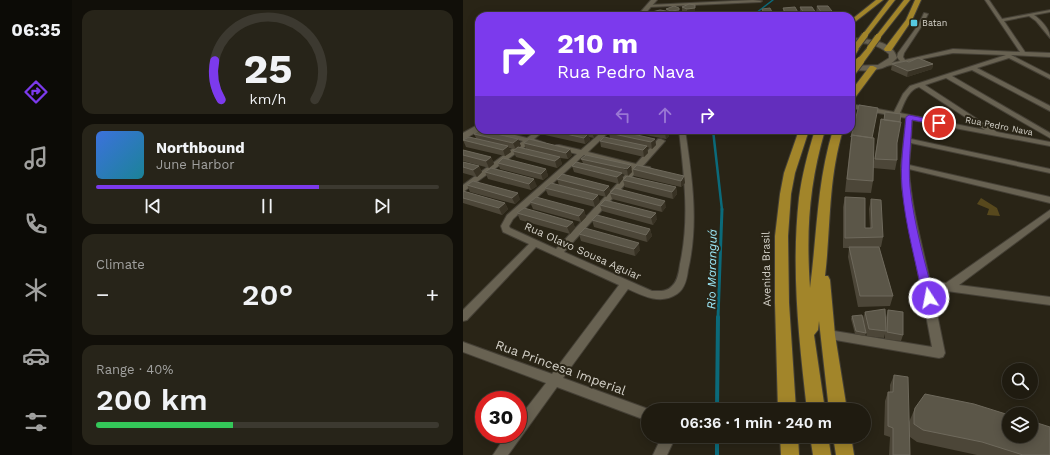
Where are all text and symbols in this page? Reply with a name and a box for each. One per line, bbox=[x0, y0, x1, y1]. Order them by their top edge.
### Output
marker: Batan bbox=[909, 18, 919, 28]
place label: Batan bbox=[922, 18, 947, 28]
text: 06:35 bbox=[11, 19, 61, 40]
text: 210 m bbox=[557, 27, 638, 60]
icon: right bbox=[491, 28, 543, 80]
text: 25 bbox=[243, 44, 292, 93]
text: Rua Pedro Nava bbox=[557, 61, 695, 82]
icon: directions bbox=[22, 78, 50, 106]
text: km/h bbox=[249, 91, 286, 107]
icon: left bbox=[612, 104, 634, 126]
icon: ahead bbox=[654, 104, 676, 126]
icon: right bbox=[696, 104, 718, 126]
pin bbox=[922, 106, 956, 140]
icon: arrive bbox=[928, 112, 950, 134]
street label: Rua Pedro Nava bbox=[964, 115, 1034, 137]
text: Northbound bbox=[156, 139, 245, 157]
icon: music bbox=[22, 144, 50, 172]
text: June Harbor bbox=[156, 157, 235, 172]
icon: previous bbox=[142, 195, 164, 217]
icon: pause bbox=[256, 195, 278, 217]
icon: next bbox=[371, 195, 393, 217]
icon: phone bbox=[22, 210, 50, 238]
street label: Rua Olavo Sousa Aguiar bbox=[522, 220, 644, 283]
water label: Rio Maranguá bbox=[704, 228, 720, 309]
street label: Avenida Brasil bbox=[759, 231, 774, 307]
text: Climate bbox=[96, 257, 145, 272]
icon: climate bbox=[22, 276, 50, 304]
text: 20° bbox=[242, 277, 293, 312]
position arrow bbox=[908, 277, 950, 319]
text: − bbox=[96, 282, 109, 307]
text: + bbox=[426, 282, 439, 307]
street label: Rua Princesa Imperial bbox=[494, 337, 628, 398]
icon: car bbox=[22, 342, 50, 370]
text: Range · 40% bbox=[96, 362, 173, 377]
map controls bbox=[1002, 363, 1038, 443]
button: search bbox=[1002, 363, 1038, 399]
text: 200 km bbox=[96, 382, 207, 417]
speed limit sign: 30 bbox=[475, 391, 527, 443]
button: layers bbox=[1002, 407, 1038, 443]
icon: filters bbox=[22, 408, 50, 436]
text: 06:36 · 1 min · 240 m bbox=[680, 414, 832, 432]

